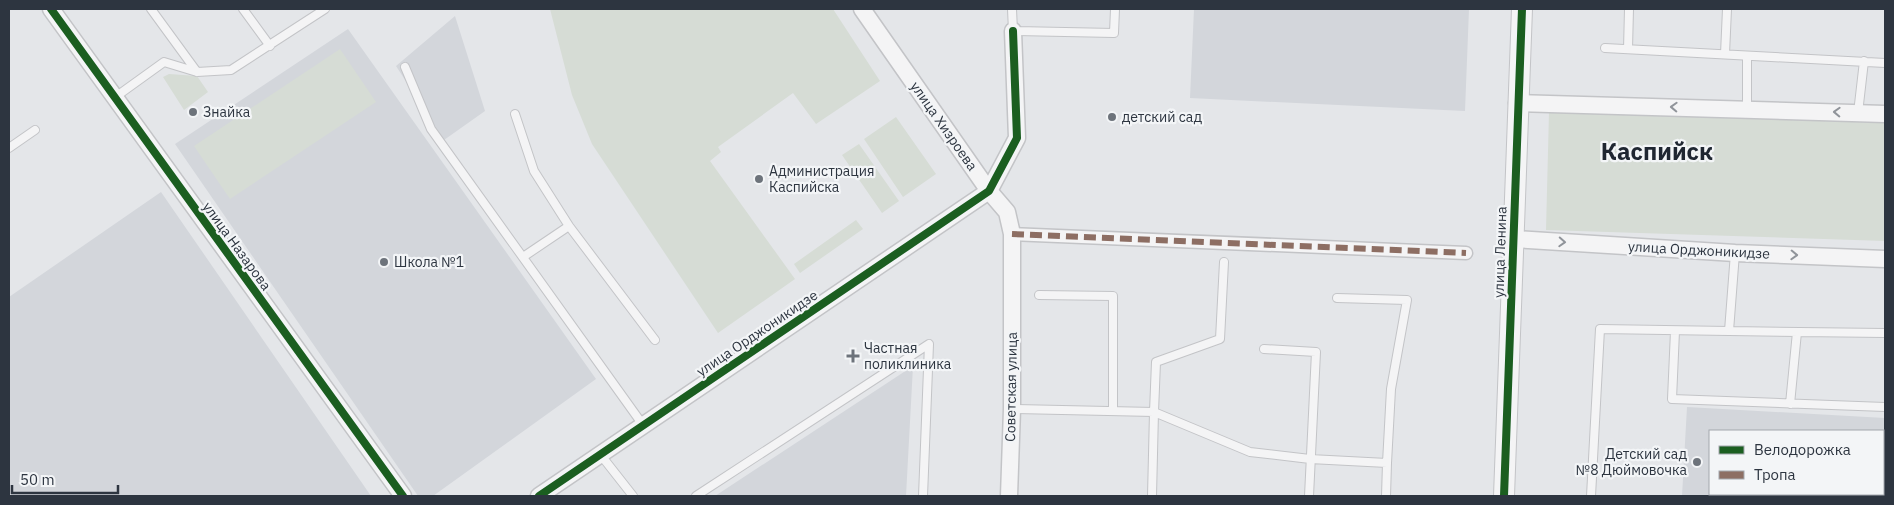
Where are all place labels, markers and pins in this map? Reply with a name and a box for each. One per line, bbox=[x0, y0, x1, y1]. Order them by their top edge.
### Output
place label: Знайка bbox=[203, 103, 251, 121]
marker: Знайка bbox=[187, 106, 199, 118]
place label: детский сад bbox=[1122, 108, 1202, 126]
marker: детский сад bbox=[1106, 111, 1118, 123]
place label: Администрация Каспийска bbox=[769, 162, 874, 196]
marker: Администрация Каспийска bbox=[753, 173, 765, 185]
place label: Школа №1 bbox=[394, 253, 464, 271]
marker: Школа №1 bbox=[378, 256, 390, 268]
place label: Частная поликлиника bbox=[864, 339, 952, 373]
marker: Частная поликлиника bbox=[846, 349, 860, 363]
place label: Детский сад №8 Дюймовочка bbox=[1576, 445, 1688, 479]
marker: Детский сад №8 Дюймовочка bbox=[1691, 456, 1703, 468]

